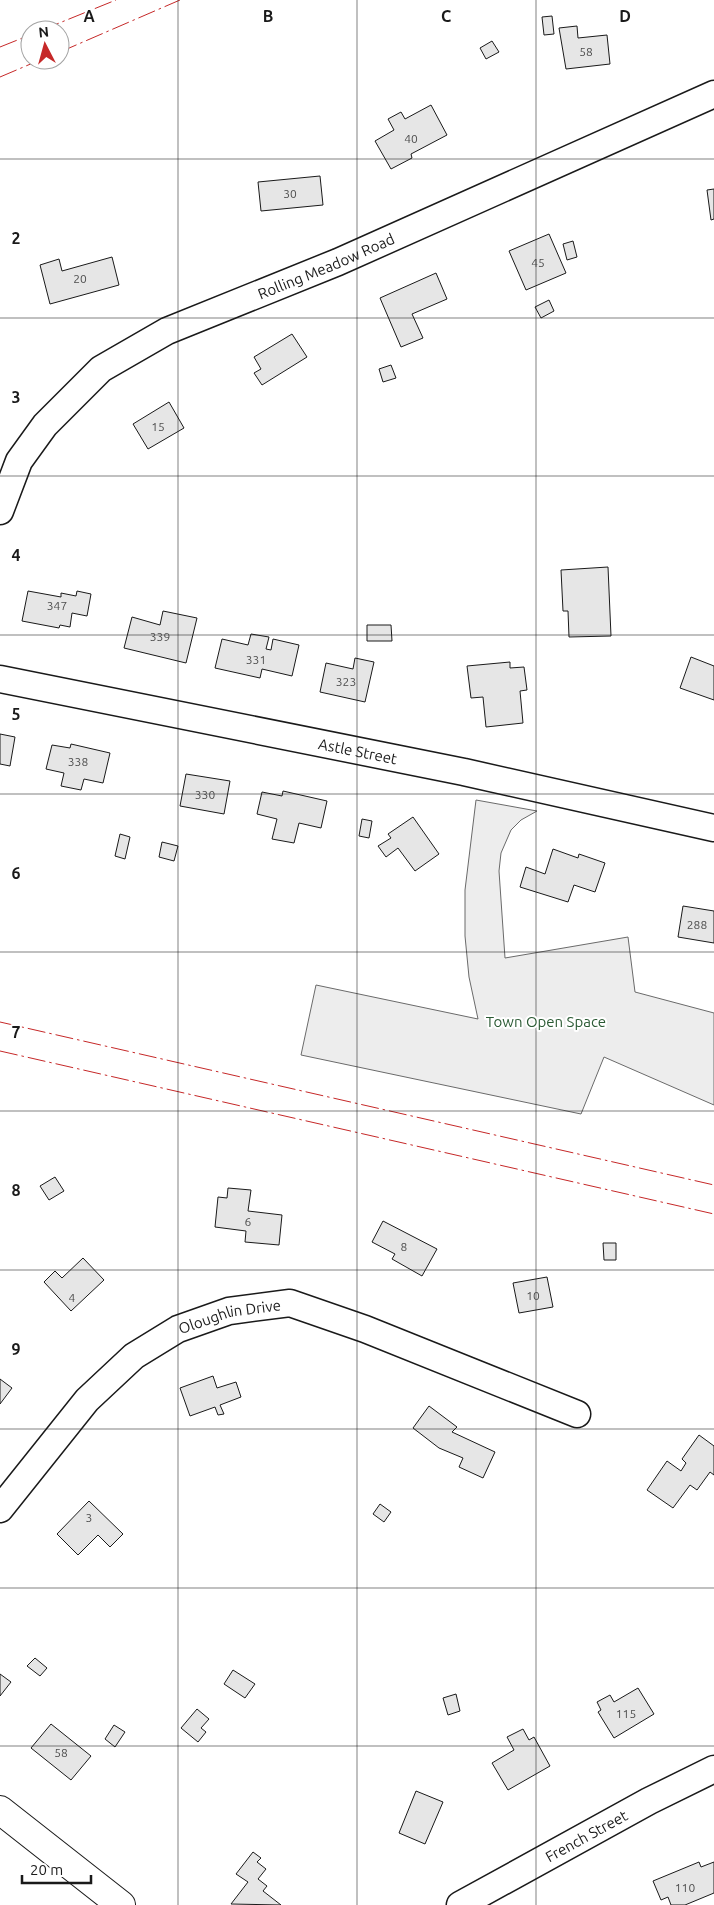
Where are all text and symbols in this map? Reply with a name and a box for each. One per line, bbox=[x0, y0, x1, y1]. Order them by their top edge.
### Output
text: A bbox=[83, 7, 95, 25]
text: B bbox=[263, 7, 273, 25]
text: C bbox=[441, 7, 451, 25]
text: D bbox=[619, 7, 631, 25]
north arrow bbox=[20, 20, 70, 70]
text: N bbox=[38, 24, 50, 41]
house number: 58 bbox=[579, 45, 593, 58]
house number: 40 bbox=[404, 132, 418, 145]
house number: 30 bbox=[283, 187, 297, 200]
text: 2 bbox=[11, 229, 21, 247]
street label: Rolling Meadow Road bbox=[255, 230, 397, 302]
house number: 45 bbox=[531, 256, 545, 269]
house number: 20 bbox=[73, 272, 87, 285]
text: 3 bbox=[11, 388, 21, 406]
house number: 15 bbox=[151, 420, 165, 433]
text: 4 bbox=[11, 546, 21, 564]
house number: 347 bbox=[47, 599, 67, 612]
house number: 339 bbox=[150, 630, 170, 643]
house number: 331 bbox=[246, 653, 266, 666]
house number: 323 bbox=[336, 675, 356, 688]
text: 5 bbox=[11, 705, 21, 723]
street label: Astle Street bbox=[317, 735, 399, 767]
house number: 338 bbox=[68, 755, 88, 768]
house number: 330 bbox=[195, 788, 215, 801]
text: 6 bbox=[11, 864, 21, 882]
house number: 288 bbox=[687, 918, 707, 931]
park label: Town Open Space bbox=[486, 1013, 606, 1030]
text: 7 bbox=[11, 1023, 21, 1041]
text: 8 bbox=[11, 1181, 21, 1199]
house number: 6 bbox=[245, 1215, 252, 1228]
house number: 8 bbox=[401, 1240, 408, 1253]
house number: 10 bbox=[526, 1289, 540, 1302]
house number: 4 bbox=[69, 1291, 76, 1304]
street label: Oloughlin Drive bbox=[176, 1296, 282, 1337]
text: 9 bbox=[11, 1340, 21, 1358]
house number: 3 bbox=[86, 1511, 92, 1524]
house number: 115 bbox=[616, 1707, 636, 1720]
house number: 58 bbox=[54, 1746, 68, 1759]
street label: French Street bbox=[542, 1806, 630, 1865]
scale bar bbox=[22, 1852, 91, 1884]
text: 20 m bbox=[30, 1861, 63, 1878]
house number: 110 bbox=[675, 1881, 695, 1894]

